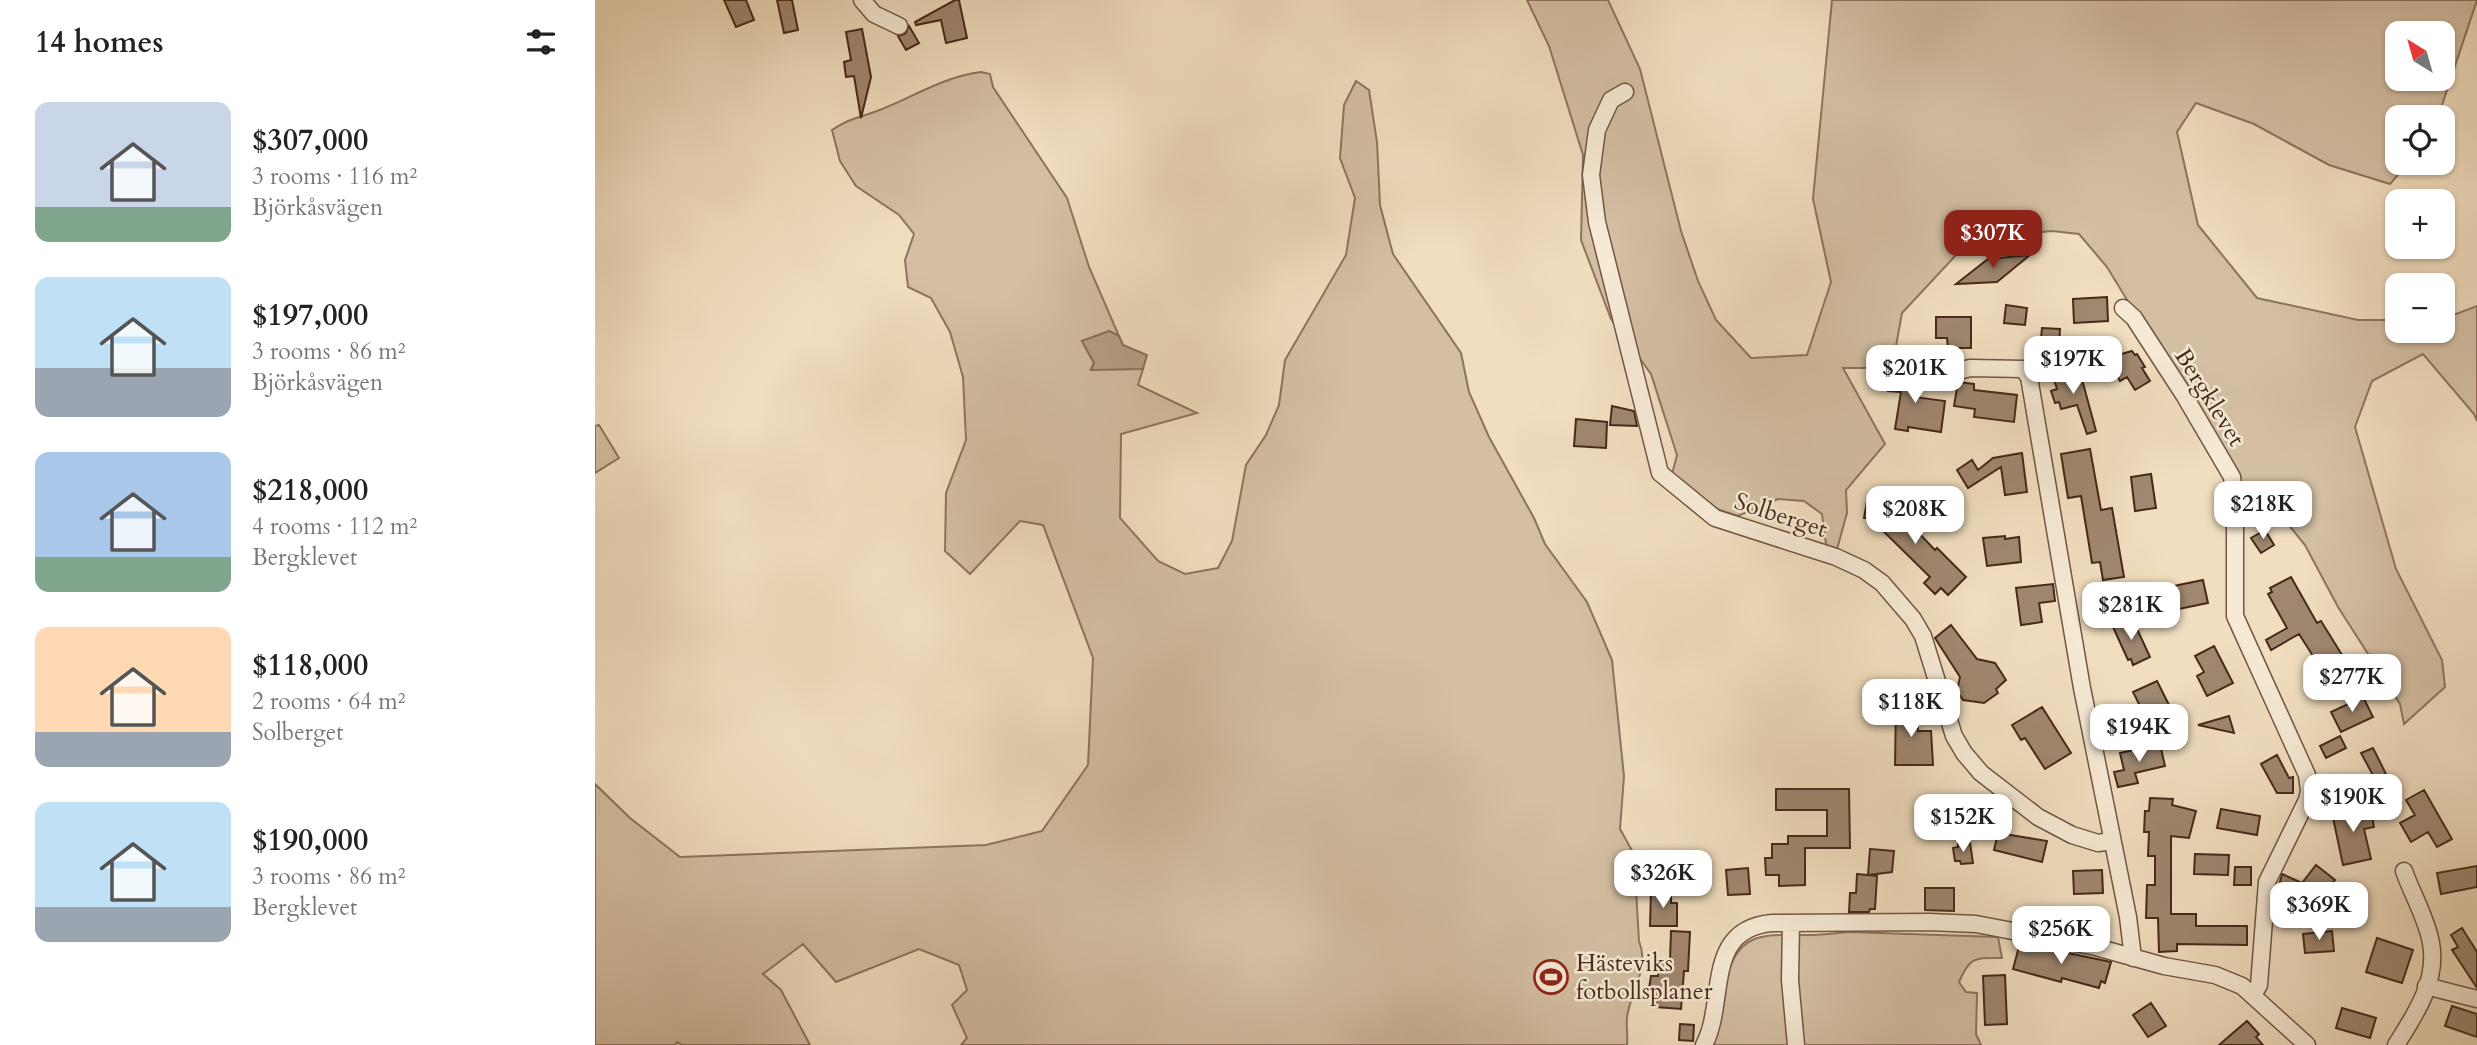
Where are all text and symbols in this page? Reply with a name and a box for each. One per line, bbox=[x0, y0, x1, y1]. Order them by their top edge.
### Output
north arrow bbox=[2385, 21, 2455, 91]
map controls bbox=[2385, 21, 2455, 343]
text: 14 homes bbox=[35, 22, 164, 63]
icon: filters bbox=[522, 23, 560, 61]
button: locate bbox=[2385, 105, 2455, 175]
text: $307,000 bbox=[252, 120, 368, 161]
icon: home bbox=[91, 130, 175, 214]
text: 3 rooms · 116 m² bbox=[252, 161, 417, 192]
button: + bbox=[2385, 189, 2455, 259]
text: Björkåsvägen bbox=[252, 192, 383, 223]
pin: $307K bbox=[1944, 210, 2042, 270]
text: $307K bbox=[1960, 217, 2026, 248]
button: − bbox=[2385, 273, 2455, 343]
text: $197,000 bbox=[252, 295, 368, 336]
icon: home bbox=[91, 305, 175, 389]
text: 3 rooms · 86 m² bbox=[252, 336, 405, 367]
pin: $197K bbox=[2024, 336, 2122, 396]
street label: Bergklevet bbox=[2166, 342, 2253, 453]
text: $197K bbox=[2040, 343, 2106, 374]
pin: $201K bbox=[1866, 346, 1964, 405]
text: $201K bbox=[1882, 352, 1948, 383]
text: Björkåsvägen bbox=[252, 367, 383, 398]
text: $218,000 bbox=[252, 470, 368, 511]
icon: home bbox=[91, 480, 175, 564]
pin: $218K bbox=[2214, 482, 2312, 541]
street label: Solberget bbox=[1730, 485, 1832, 546]
pin: $208K bbox=[1866, 486, 1964, 546]
text: $218K bbox=[2230, 488, 2296, 519]
text: $208K bbox=[1882, 493, 1948, 524]
text: 4 rooms · 112 m² bbox=[252, 511, 417, 542]
text: Bergklevet bbox=[252, 542, 357, 573]
pin: $281K bbox=[2082, 582, 2180, 642]
text: $281K bbox=[2098, 589, 2164, 620]
text: $118,000 bbox=[252, 645, 368, 686]
pin: $277K bbox=[2303, 654, 2401, 714]
icon: home bbox=[91, 655, 175, 739]
text: $277K bbox=[2319, 661, 2385, 692]
pin: $118K bbox=[1862, 680, 1960, 739]
text: 2 rooms · 64 m² bbox=[252, 686, 405, 717]
text: $118K bbox=[1878, 686, 1944, 717]
pin: $194K bbox=[2090, 704, 2188, 764]
text: $194K bbox=[2106, 711, 2172, 742]
text: Solberget bbox=[252, 717, 344, 748]
pin: $190K bbox=[2304, 774, 2402, 834]
text: $190K bbox=[2320, 781, 2386, 812]
pin: $152K bbox=[1914, 794, 2012, 854]
text: $152K bbox=[1930, 801, 1996, 832]
text: $190,000 bbox=[252, 820, 368, 861]
icon: home bbox=[91, 830, 175, 914]
pin: $326K bbox=[1614, 850, 1712, 910]
text: $326K bbox=[1630, 857, 1696, 888]
text: 3 rooms · 86 m² bbox=[252, 861, 405, 892]
pin: $369K bbox=[2270, 883, 2368, 942]
text: $369K bbox=[2286, 889, 2352, 920]
text: Bergklevet bbox=[252, 892, 357, 923]
pin: $256K bbox=[2012, 906, 2110, 966]
text: $256K bbox=[2028, 913, 2094, 944]
place label: Hästeviks fotbollsplaner bbox=[1576, 947, 1713, 1008]
sports icon: Hästeviks fotbollsplaner bbox=[1532, 958, 1570, 996]

